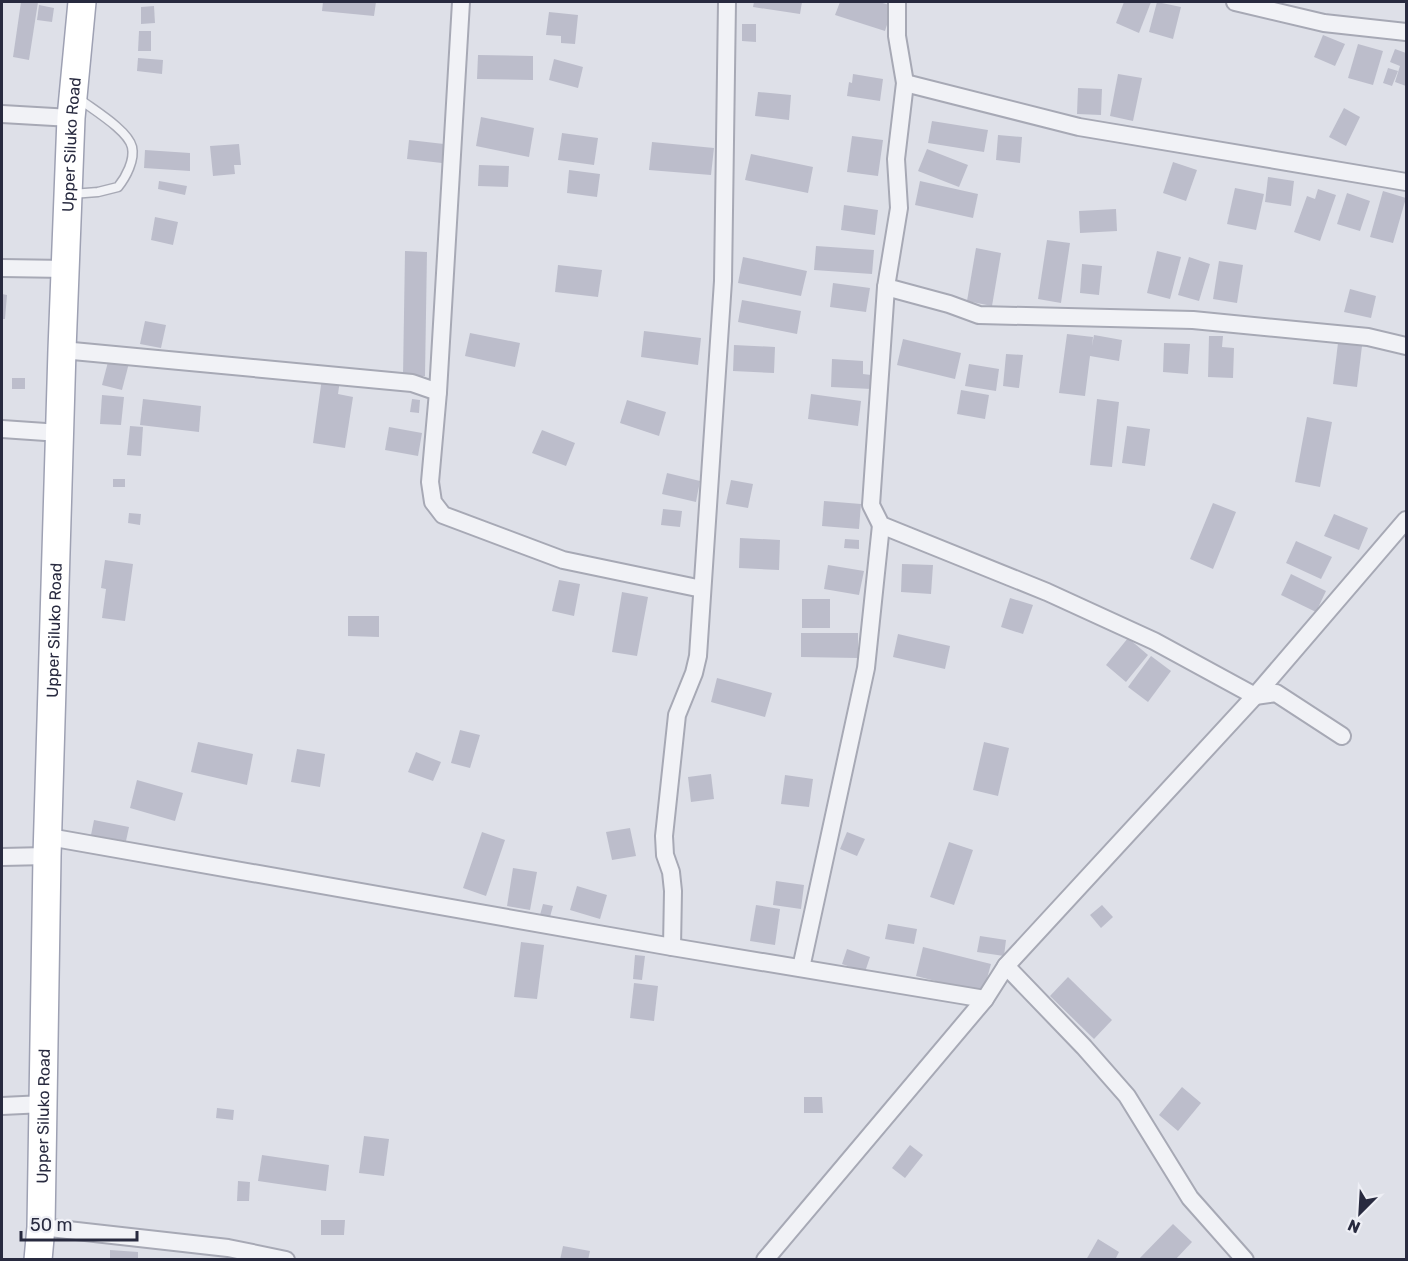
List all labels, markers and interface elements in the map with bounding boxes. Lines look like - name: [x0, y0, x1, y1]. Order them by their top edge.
- street label: Upper Siluko Road: [58, 76, 85, 213]
- street label: Upper Siluko Road: [43, 562, 66, 698]
- street label: Upper Siluko Road: [33, 1048, 54, 1184]
- north arrow: [1330, 1183, 1390, 1243]
- scale bar: [21, 1204, 136, 1242]
- text: 50 m: [30, 1214, 73, 1236]
- text: N: [1345, 1215, 1363, 1237]

